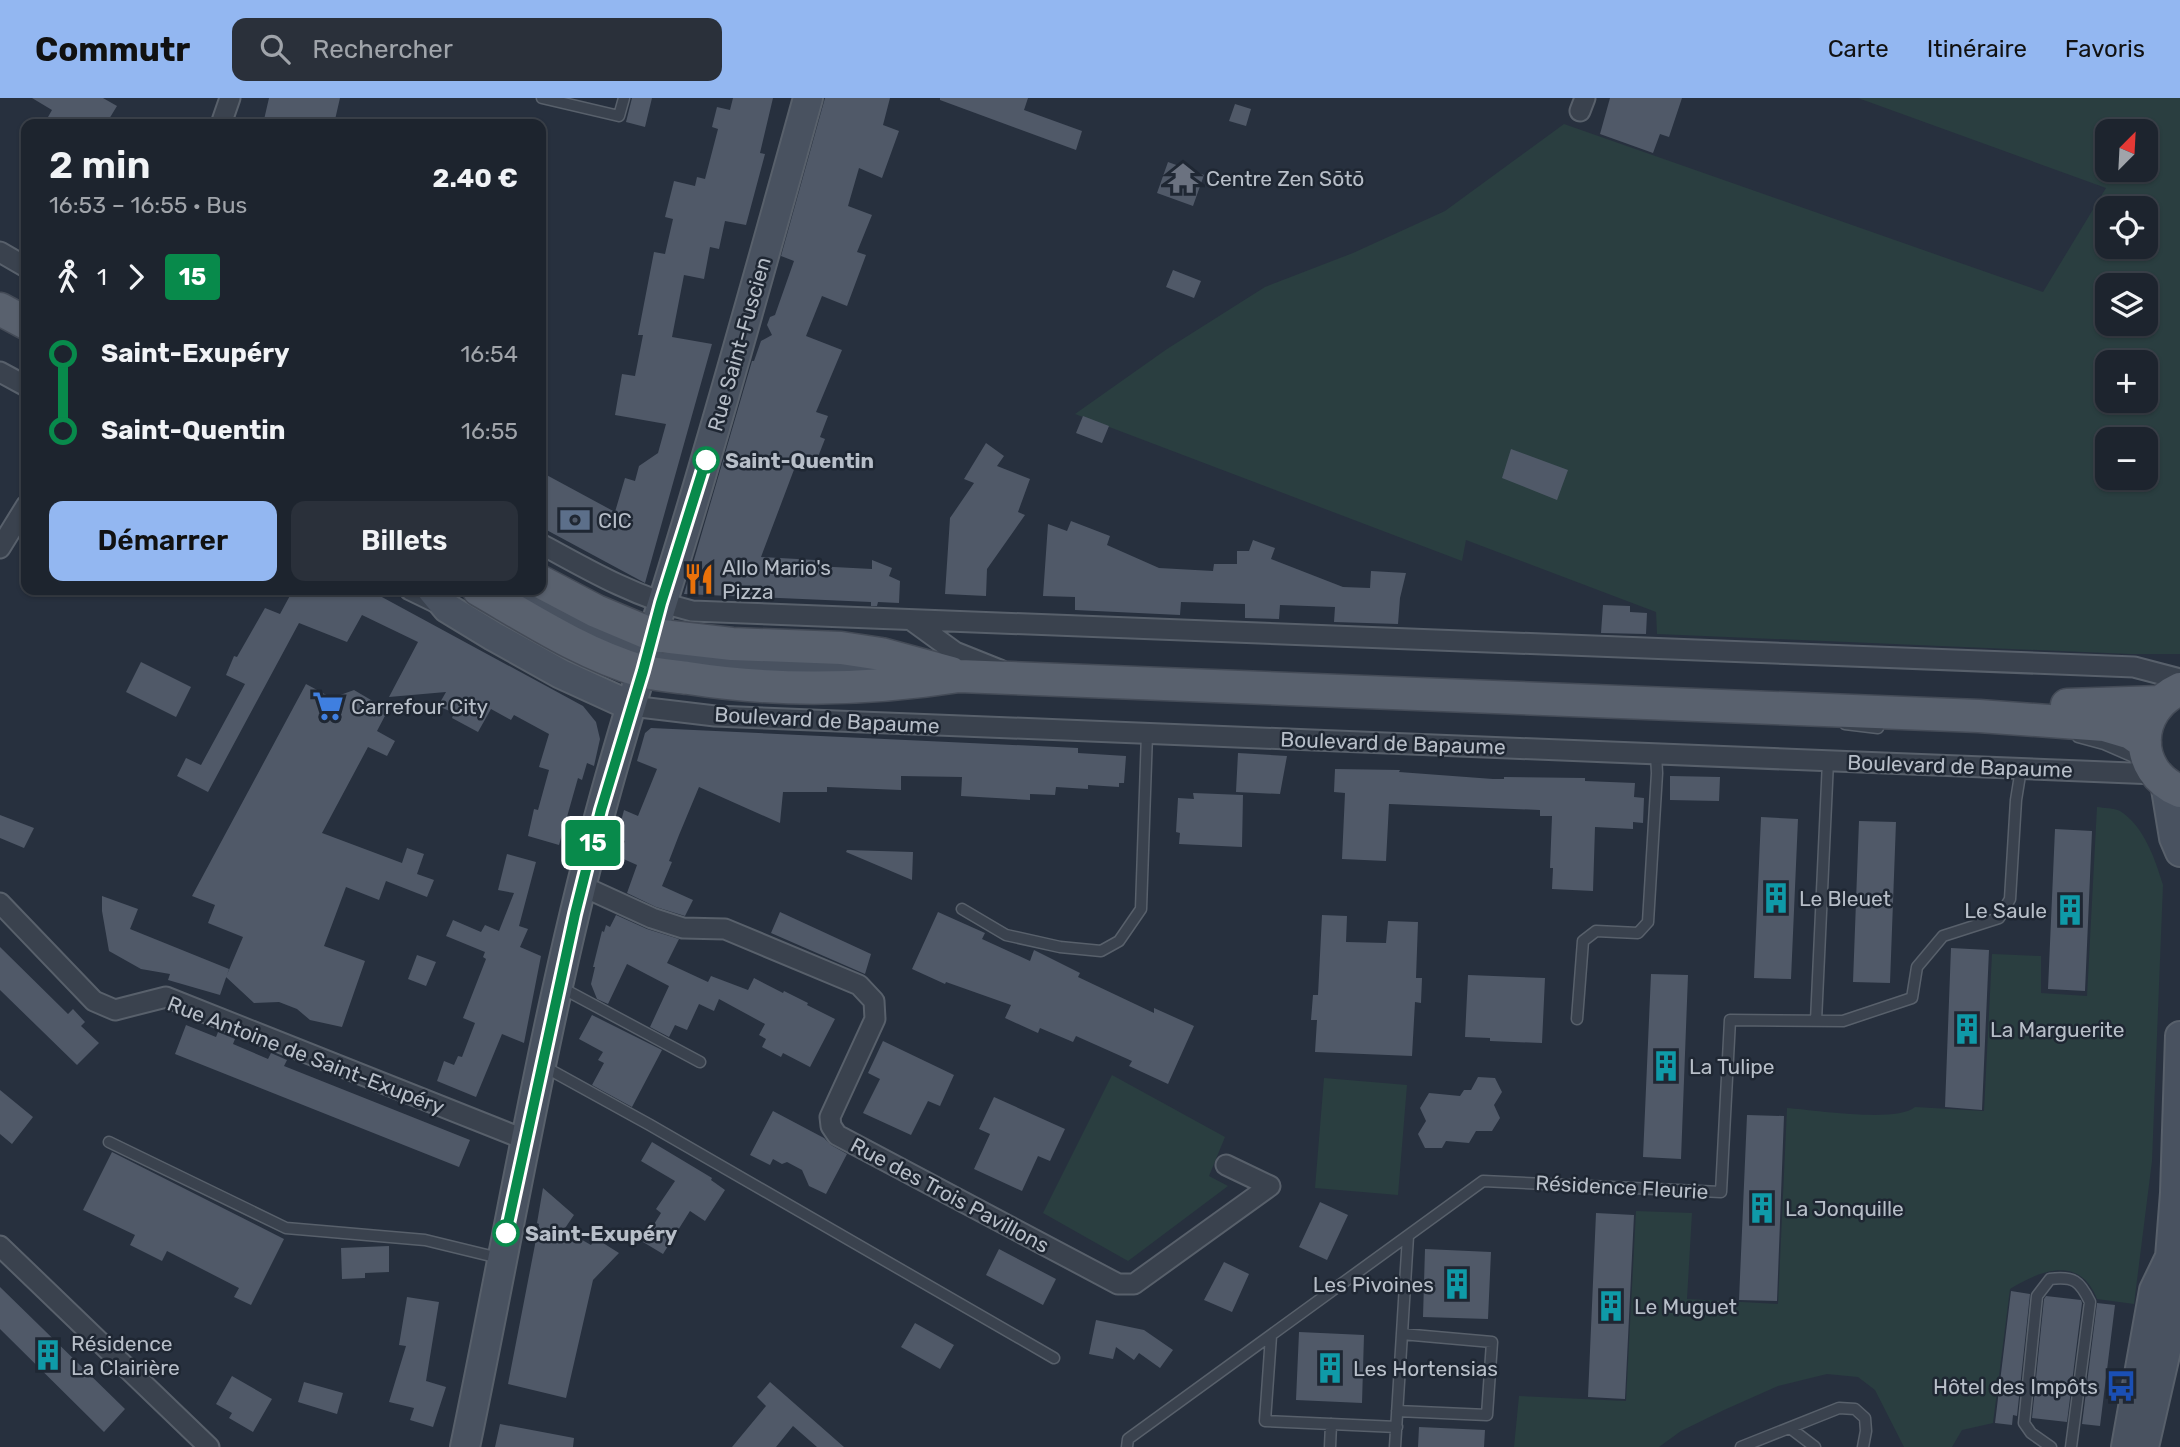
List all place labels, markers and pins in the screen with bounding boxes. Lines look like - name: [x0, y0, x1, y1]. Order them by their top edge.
- temple icon: Centre Zen Sōtō: [1166, 161, 1200, 195]
- place label: Centre Zen Sōtō: [1206, 166, 1364, 191]
- marker: Saint-Quentin: [693, 447, 719, 473]
- place label: Saint-Quentin: [725, 448, 874, 473]
- bank icon: CIC: [558, 503, 592, 537]
- place label: CIC: [598, 508, 632, 533]
- place label: Allo Mario's Pizza: [722, 555, 831, 604]
- restaurant icon: Allo Mario's Pizza: [682, 562, 716, 596]
- supermarket icon: Carrefour City: [311, 689, 345, 723]
- place label: Carrefour City: [351, 694, 488, 719]
- building icon: Le Bleuet: [1759, 881, 1793, 915]
- place label: Le Bleuet: [1799, 886, 1891, 911]
- building icon: Le Saule: [2053, 893, 2087, 927]
- place label: Le Saule: [1964, 898, 2047, 923]
- building icon: La Marguerite: [1950, 1012, 1984, 1046]
- place label: La Marguerite: [1990, 1017, 2125, 1042]
- building icon: La Tulipe: [1649, 1049, 1683, 1083]
- place label: La Tulipe: [1689, 1054, 1775, 1079]
- building icon: La Jonquille: [1745, 1191, 1779, 1225]
- place label: La Jonquille: [1785, 1196, 1904, 1221]
- marker: Saint-Exupéry: [493, 1220, 519, 1246]
- place label: Saint-Exupéry: [525, 1221, 678, 1246]
- building icon: Les Pivoines: [1440, 1267, 1474, 1301]
- place label: Les Pivoines: [1313, 1272, 1434, 1297]
- building icon: Le Muguet: [1594, 1289, 1628, 1323]
- place label: Le Muguet: [1634, 1294, 1737, 1319]
- place label: Résidence La Clairière: [71, 1331, 180, 1380]
- building icon: Résidence La Clairière: [31, 1338, 65, 1372]
- building icon: Les Hortensias: [1313, 1351, 1347, 1385]
- place label: Les Hortensias: [1353, 1356, 1498, 1381]
- bus stop icon: Hôtel des Impôts: [2104, 1369, 2138, 1403]
- place label: Hôtel des Impôts: [1933, 1374, 2098, 1399]

